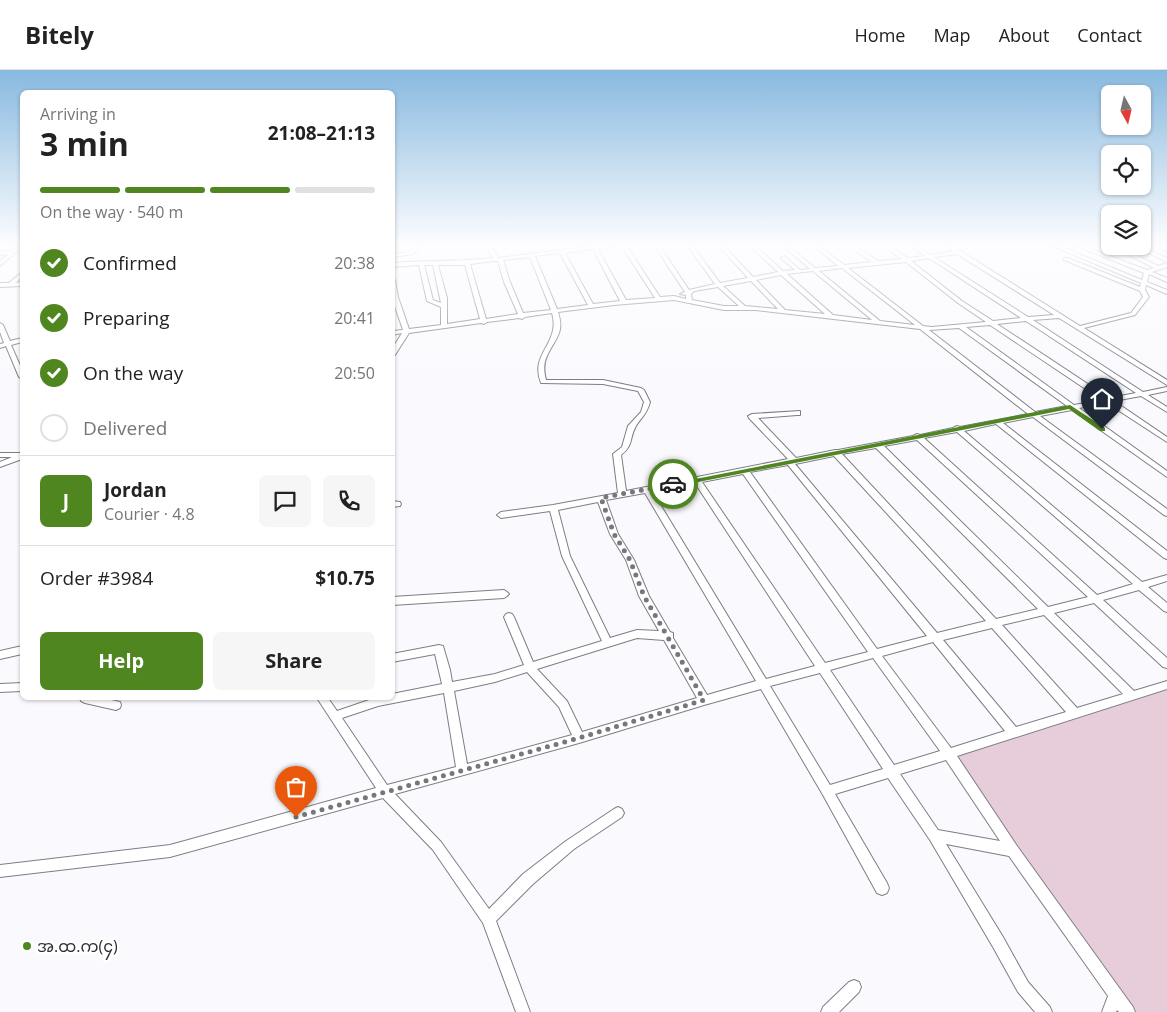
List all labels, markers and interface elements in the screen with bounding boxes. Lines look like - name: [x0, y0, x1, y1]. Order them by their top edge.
- text: Bitely: [25, 18, 94, 51]
- text: Home: [855, 23, 905, 47]
- text: Map: [933, 23, 971, 47]
- text: About: [999, 23, 1049, 47]
- text: Contact: [1077, 23, 1142, 47]
- north arrow: [1101, 85, 1151, 135]
- map controls: [1101, 85, 1151, 255]
- text: Arriving in: [40, 103, 116, 125]
- text: 21:08–21:13: [268, 120, 375, 146]
- text: 3 min: [40, 122, 129, 165]
- button: locate: [1101, 145, 1151, 195]
- text: On the way · 540 m: [40, 201, 183, 223]
- button: layers: [1101, 205, 1151, 255]
- icon: check: [40, 249, 68, 277]
- text: Confirmed: [83, 250, 177, 276]
- text: 20:38: [334, 252, 375, 274]
- icon: check: [40, 304, 68, 332]
- text: Preparing: [83, 305, 170, 331]
- text: 20:41: [334, 307, 375, 329]
- icon: check: [40, 359, 68, 387]
- text: On the way: [83, 360, 183, 386]
- text: 20:50: [334, 362, 375, 384]
- pin: [1081, 378, 1123, 429]
- icon: home: [1088, 385, 1116, 413]
- text: Delivered: [83, 415, 167, 441]
- courier: [648, 459, 698, 509]
- icon: car: [659, 470, 687, 498]
- button: chat: [259, 475, 311, 527]
- button: phone: [323, 475, 375, 527]
- text: Jordan: [104, 477, 167, 503]
- text: J: [63, 488, 69, 514]
- text: Courier · 4.8: [104, 503, 195, 525]
- text: Order #3984: [40, 565, 153, 591]
- text: $10.75: [315, 565, 375, 591]
- button: Help: [40, 632, 203, 690]
- button: Share: [213, 632, 375, 690]
- pin: [275, 766, 317, 817]
- icon: bag: [282, 773, 310, 801]
- place label: အ.ထ.က(၄): [37, 935, 118, 960]
- marker: အ.ထ.က(၄): [21, 940, 33, 952]

